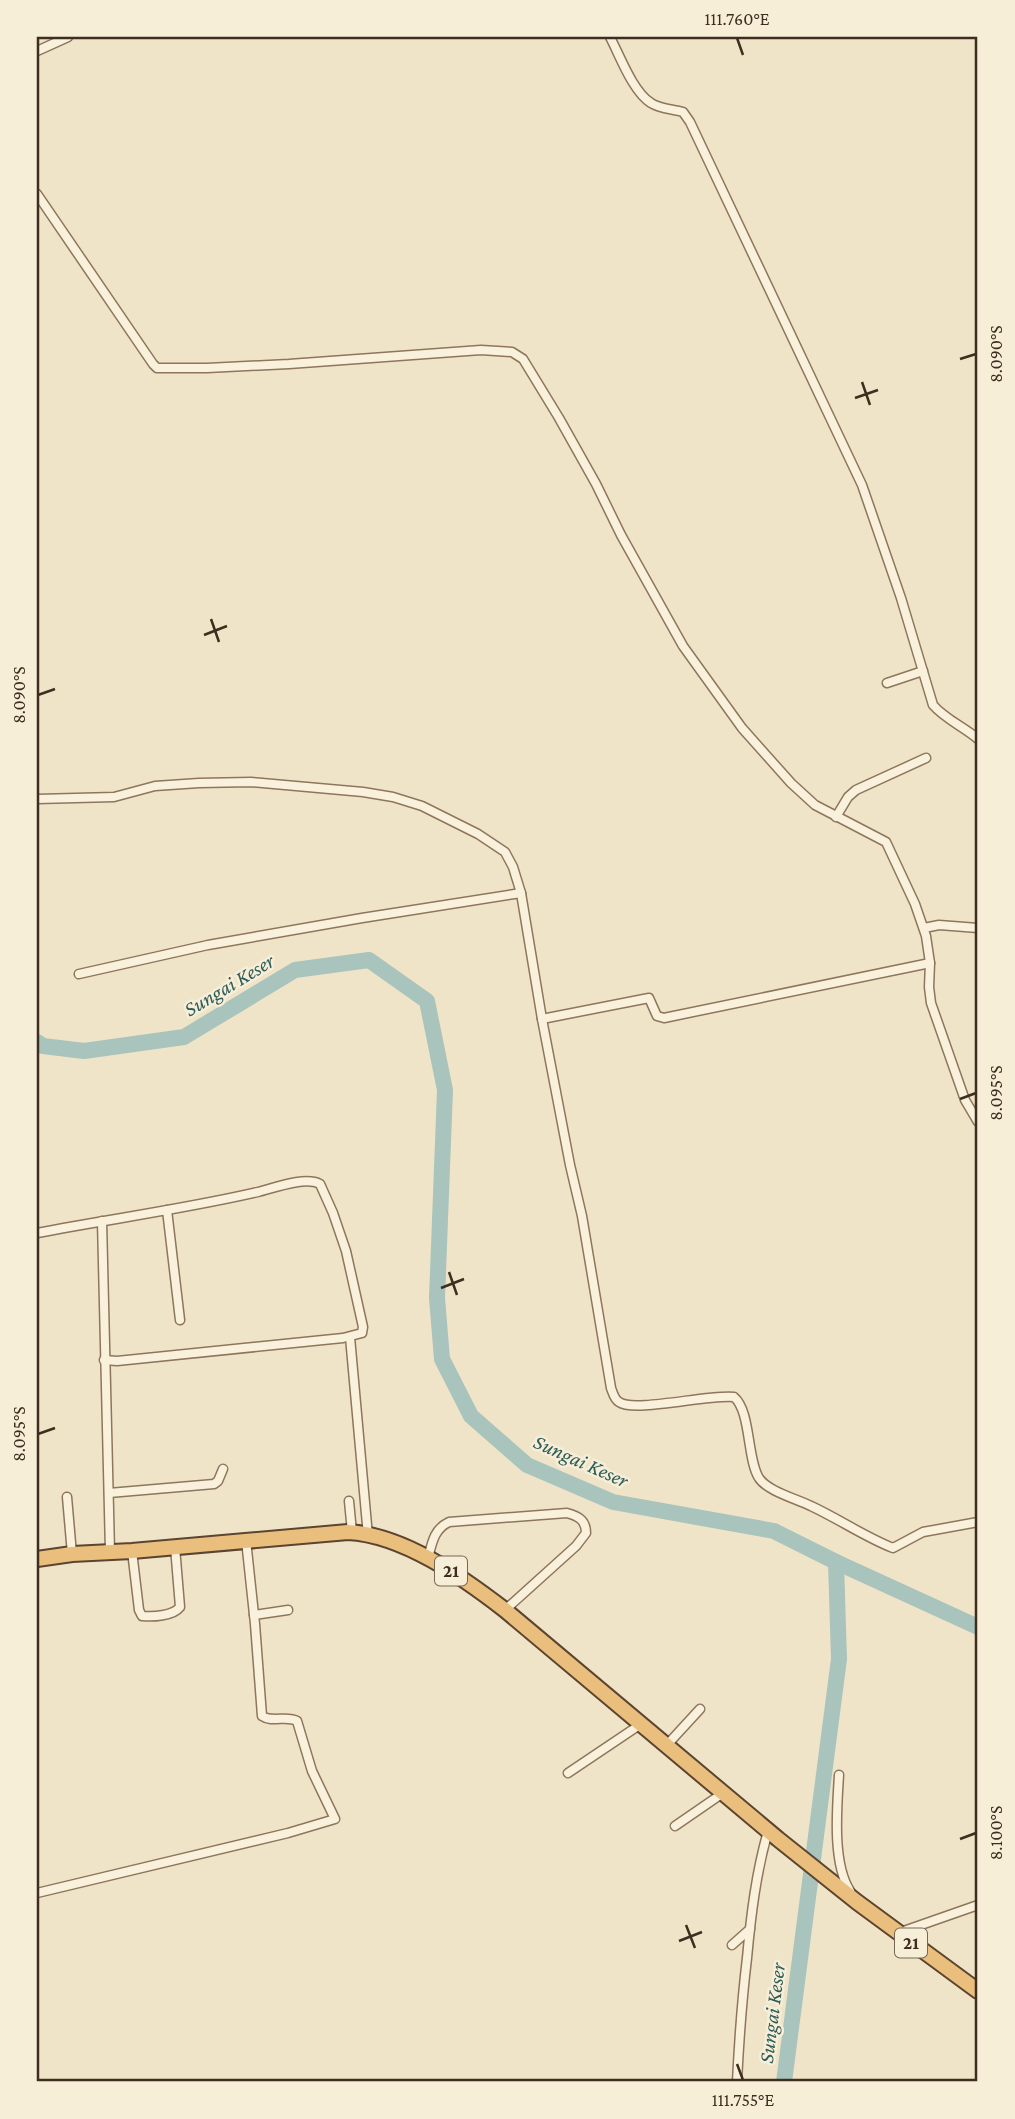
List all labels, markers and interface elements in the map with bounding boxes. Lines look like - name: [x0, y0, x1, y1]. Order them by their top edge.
- text: 111.760°E: [704, 9, 770, 29]
- text: 8.090°S: [986, 325, 1006, 383]
- text: 8.090°S: [9, 666, 29, 724]
- water label: Sungai Keser: [180, 948, 279, 1021]
- text: 8.095°S: [986, 1065, 1006, 1121]
- text: 8.095°S: [9, 1406, 29, 1462]
- water label: Sungai Keser: [530, 1429, 633, 1493]
- road number: 21: [435, 1556, 467, 1586]
- text: 8.100°S: [986, 1806, 1006, 1860]
- road number: 21: [895, 1928, 927, 1957]
- water label: Sungai Keser: [754, 1961, 790, 2065]
- text: 111.755°E: [712, 2090, 774, 2110]

